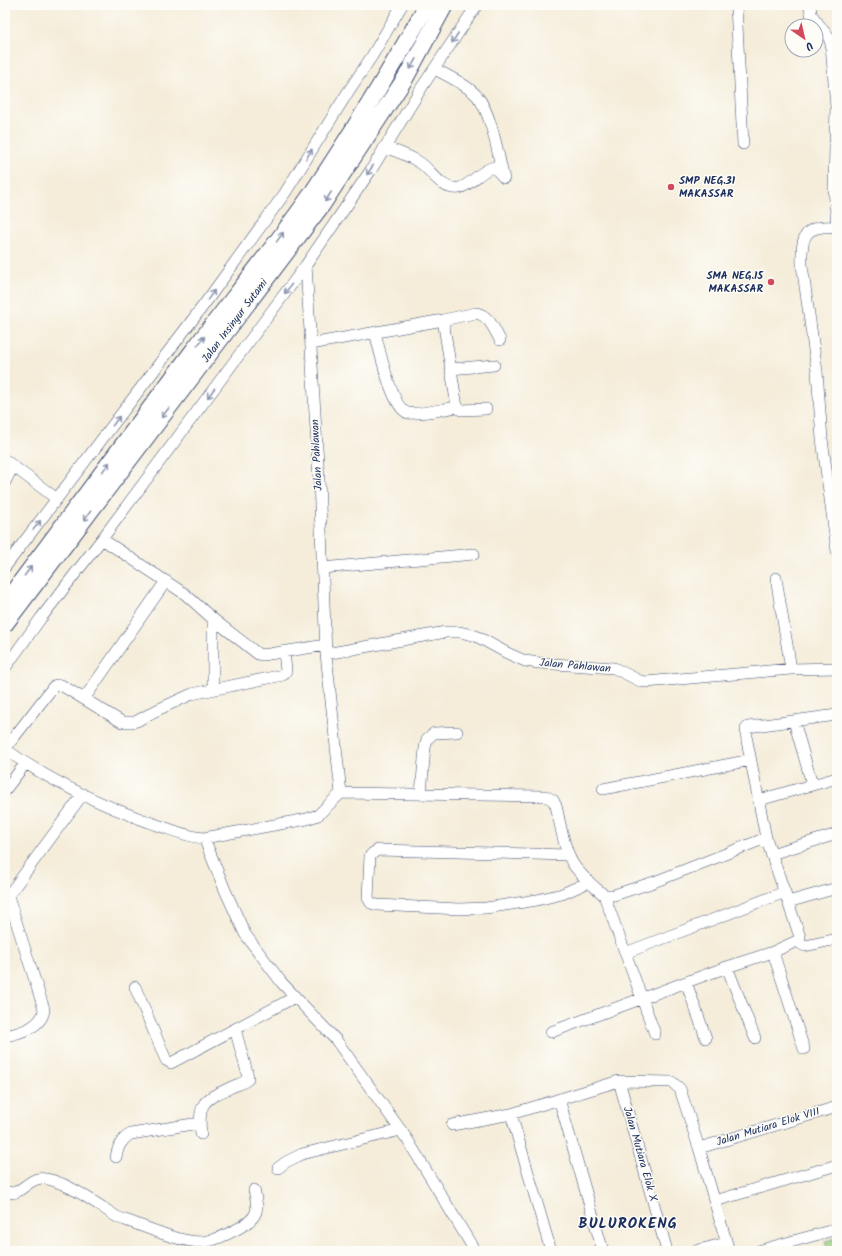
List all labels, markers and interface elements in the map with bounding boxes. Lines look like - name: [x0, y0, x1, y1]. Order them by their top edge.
- north arrow: [784, 18, 824, 58]
- one-way arrow: [451, 32, 459, 43]
- text: U: [801, 36, 817, 55]
- one-way arrow: [408, 58, 416, 70]
- one-way arrow: [306, 148, 314, 160]
- one-way arrow: [366, 165, 374, 176]
- place label: SMP NEG.31 MAKASSAR: [679, 172, 736, 203]
- marker: SMP NEG.31 MAKASSAR: [666, 182, 676, 192]
- one-way arrow: [323, 191, 331, 203]
- one-way arrow: [276, 232, 284, 243]
- place label: SMA NEG.15 MAKASSAR: [706, 267, 764, 298]
- street label: Jalan Insinyur Sutami: [197, 275, 273, 367]
- marker: SMA NEG.15 MAKASSAR: [766, 277, 776, 287]
- one-way arrow: [284, 283, 292, 294]
- one-way arrow: [207, 290, 215, 301]
- one-way arrow: [197, 335, 205, 346]
- one-way arrow: [207, 388, 215, 399]
- one-way arrow: [161, 407, 170, 418]
- one-way arrow: [112, 416, 120, 427]
- street label: Jalan Pahlawan: [306, 419, 328, 491]
- one-way arrow: [102, 462, 110, 473]
- one-way arrow: [83, 511, 91, 522]
- one-way arrow: [33, 519, 42, 530]
- one-way arrow: [24, 566, 33, 577]
- street label: Jalan Pahlawan: [538, 654, 612, 678]
- street label: Jalan Mutiara Elok VIII: [714, 1103, 822, 1151]
- street label: Jalan Mutiara Elok X: [618, 1104, 662, 1204]
- district label: BULUROKENG: [578, 1212, 678, 1236]

